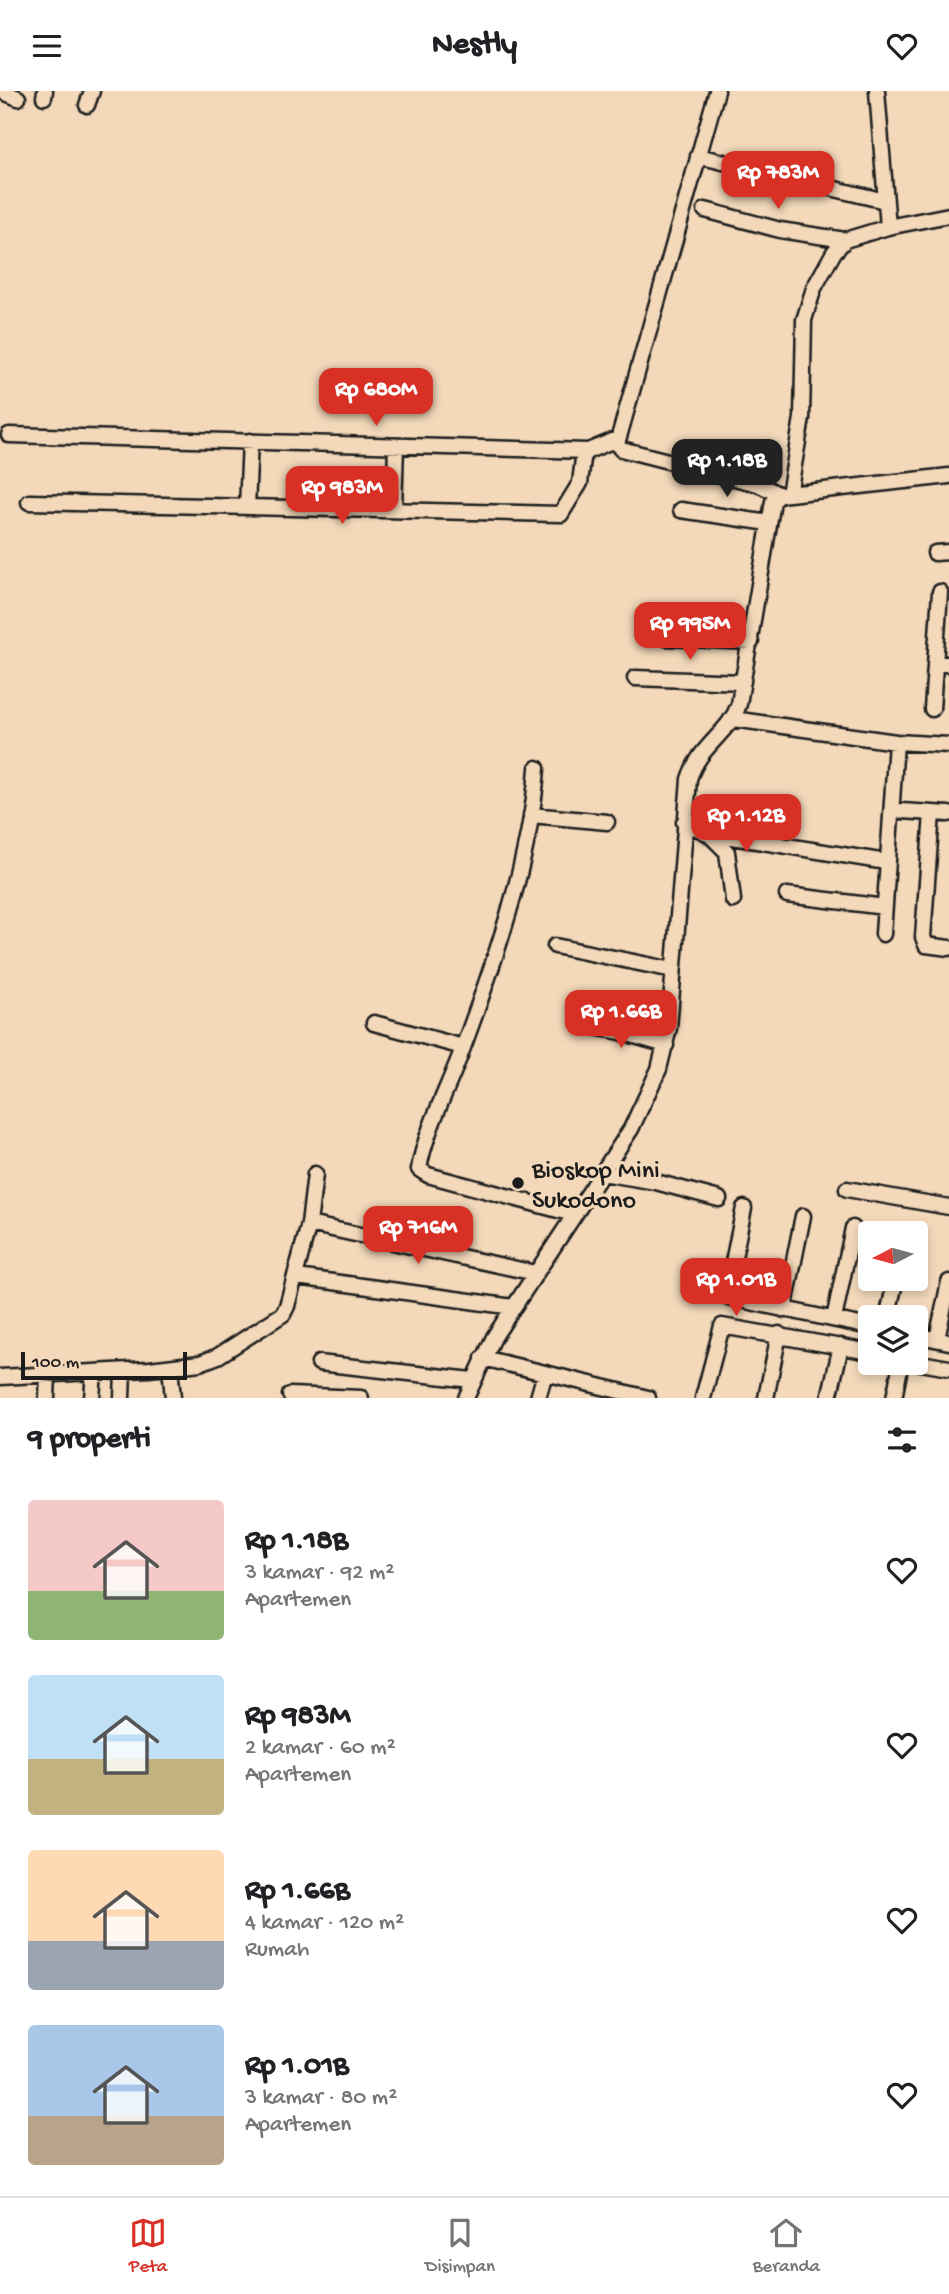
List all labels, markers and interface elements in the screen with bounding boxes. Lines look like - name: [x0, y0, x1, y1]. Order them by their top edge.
- icon: menu: [28, 27, 66, 65]
- text: Nestly: [432, 27, 517, 65]
- icon: heart: [883, 27, 921, 65]
- pin: Rp 783M: [713, 151, 843, 211]
- text: Rp 783M: [737, 160, 819, 187]
- pin: Rp 680M: [311, 369, 441, 428]
- text: Rp 680M: [335, 377, 417, 404]
- pin: Rp 1.18B: [655, 439, 799, 499]
- text: Rp 1.18B: [688, 448, 766, 475]
- pin: Rp 983M: [277, 467, 407, 526]
- text: Rp 983M: [302, 475, 382, 502]
- pin: Rp 995M: [625, 603, 755, 662]
- text: Rp 995M: [650, 611, 730, 638]
- pin: Rp 1.12B: [674, 795, 818, 854]
- text: Rp 1.12B: [707, 803, 785, 830]
- pin: Rp 1.66B: [549, 991, 693, 1050]
- text: Rp 1.66B: [581, 999, 661, 1026]
- place label: Bioskop Mini Sukodono: [531, 1157, 660, 1218]
- marker: Bioskop Mini Sukodono: [510, 1175, 526, 1191]
- pin: Rp 716M: [353, 1207, 483, 1266]
- text: Rp 716M: [379, 1215, 457, 1242]
- north arrow: [858, 1221, 928, 1291]
- map controls: [858, 1221, 928, 1375]
- pin: Rp 1.01B: [664, 1259, 808, 1318]
- text: Rp 1.01B: [696, 1267, 776, 1294]
- button: layers: [858, 1305, 928, 1375]
- scale bar: [21, 1349, 187, 1381]
- text: 100 m: [32, 1352, 79, 1375]
- icon: filters: [883, 1421, 921, 1459]
- text: 9 properti: [28, 1423, 151, 1458]
- text: Rp 1.18B: [245, 1525, 348, 1560]
- icon: home: [84, 1528, 168, 1612]
- icon: heart: [883, 1551, 921, 1589]
- text: 3 kamar · 92 m²: [245, 1560, 394, 1587]
- text: Apartemen: [245, 1587, 351, 1614]
- text: Rp 983M: [245, 1700, 350, 1735]
- icon: home: [84, 1703, 168, 1787]
- icon: heart: [883, 1726, 921, 1764]
- text: 2 kamar · 60 m²: [245, 1735, 396, 1762]
- text: Apartemen: [245, 1762, 351, 1789]
- text: Rp 1.66B: [245, 1875, 350, 1910]
- icon: home: [84, 1878, 168, 1962]
- icon: heart: [883, 1901, 921, 1939]
- text: 4 kamar · 120 m²: [245, 1910, 404, 1937]
- text: Rumah: [245, 1937, 309, 1964]
- text: Rp 1.01B: [245, 2050, 349, 2085]
- icon: home: [84, 2053, 168, 2137]
- icon: heart: [883, 2076, 921, 2114]
- text: 3 kamar · 80 m²: [245, 2085, 397, 2112]
- text: Apartemen: [245, 2112, 351, 2139]
- tab: Peta: [129, 2214, 167, 2279]
- tab: Disimpan: [425, 2214, 495, 2279]
- tab: Beranda: [753, 2214, 820, 2279]

